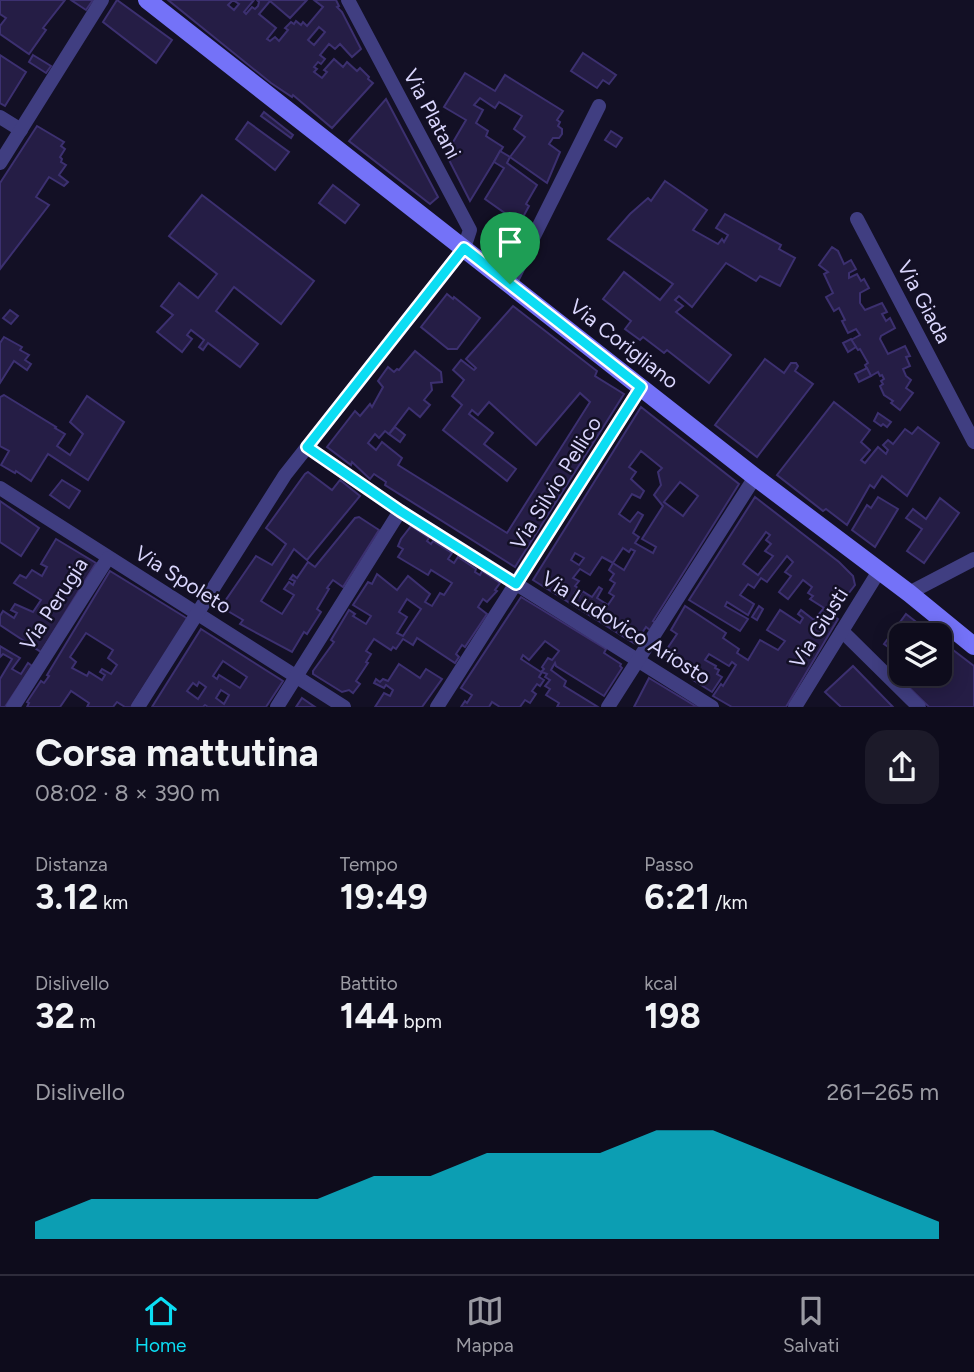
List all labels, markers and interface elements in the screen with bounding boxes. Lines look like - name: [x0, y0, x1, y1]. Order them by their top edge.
- street label: Via Platani: [398, 65, 466, 163]
- pin: [480, 212, 540, 284]
- icon: arrive: [491, 223, 529, 261]
- street label: Via Giada: [892, 256, 957, 347]
- street label: Via Corigliano: [565, 293, 684, 394]
- street label: Via Silvio Pellico: [505, 412, 606, 554]
- street label: Via Spoleto: [130, 540, 236, 619]
- street label: Via Perugia: [14, 553, 93, 655]
- street label: Via Ludovico Ariosto: [537, 565, 716, 690]
- street label: Via Giusti: [784, 583, 853, 673]
- map controls: [889, 623, 952, 686]
- button: layers: [889, 623, 952, 686]
- text: Corsa mattutina: [35, 730, 319, 776]
- button: share: [865, 730, 939, 804]
- text: 08:02 · 8 × 390 m: [35, 779, 220, 807]
- text: Distanza: [35, 853, 108, 876]
- text: Tempo: [340, 853, 398, 876]
- text: Passo: [644, 853, 694, 876]
- text: 3.12: [35, 876, 98, 918]
- text: 19:49: [340, 876, 428, 918]
- text: 6:21: [644, 876, 710, 918]
- text: km: [98, 891, 128, 914]
- text: /km: [710, 891, 748, 914]
- text: Dislivello: [35, 972, 109, 995]
- text: Battito: [340, 972, 398, 995]
- text: kcal: [644, 972, 678, 995]
- text: 32: [35, 995, 75, 1037]
- text: 144: [340, 995, 399, 1037]
- text: 198: [644, 995, 701, 1037]
- text: m: [75, 1010, 96, 1033]
- text: bpm: [399, 1010, 442, 1033]
- text: Dislivello: [35, 1078, 125, 1106]
- text: 261–265 m: [827, 1078, 939, 1106]
- tab: Home: [135, 1292, 186, 1357]
- tab: Mappa: [456, 1292, 514, 1357]
- tab: Salvati: [783, 1292, 839, 1357]

